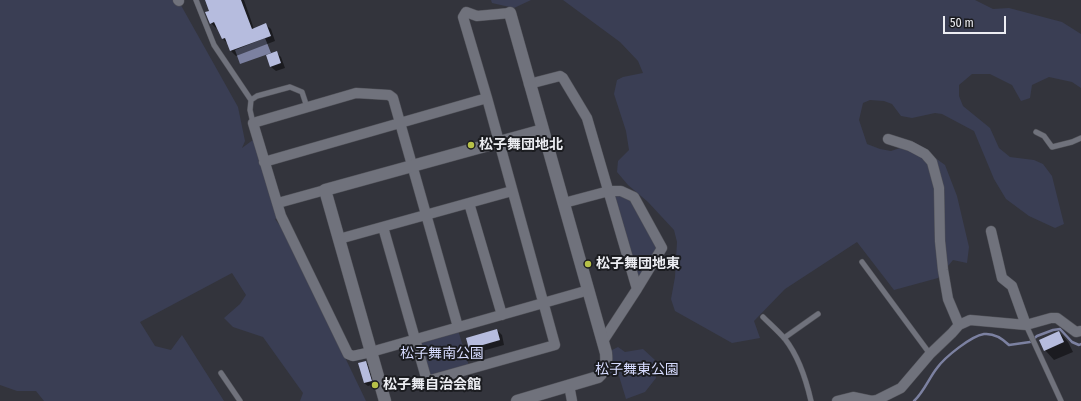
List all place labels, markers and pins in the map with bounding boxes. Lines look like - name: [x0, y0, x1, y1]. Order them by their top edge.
- place label: 松子舞団地北: [479, 137, 563, 153]
- marker: 松子舞団地北: [466, 140, 476, 150]
- place label: 松子舞団地東: [596, 256, 680, 272]
- marker: 松子舞団地東: [583, 259, 593, 269]
- place label: 松子舞自治会館: [383, 377, 481, 393]
- marker: 松子舞自治会館: [370, 380, 380, 390]

